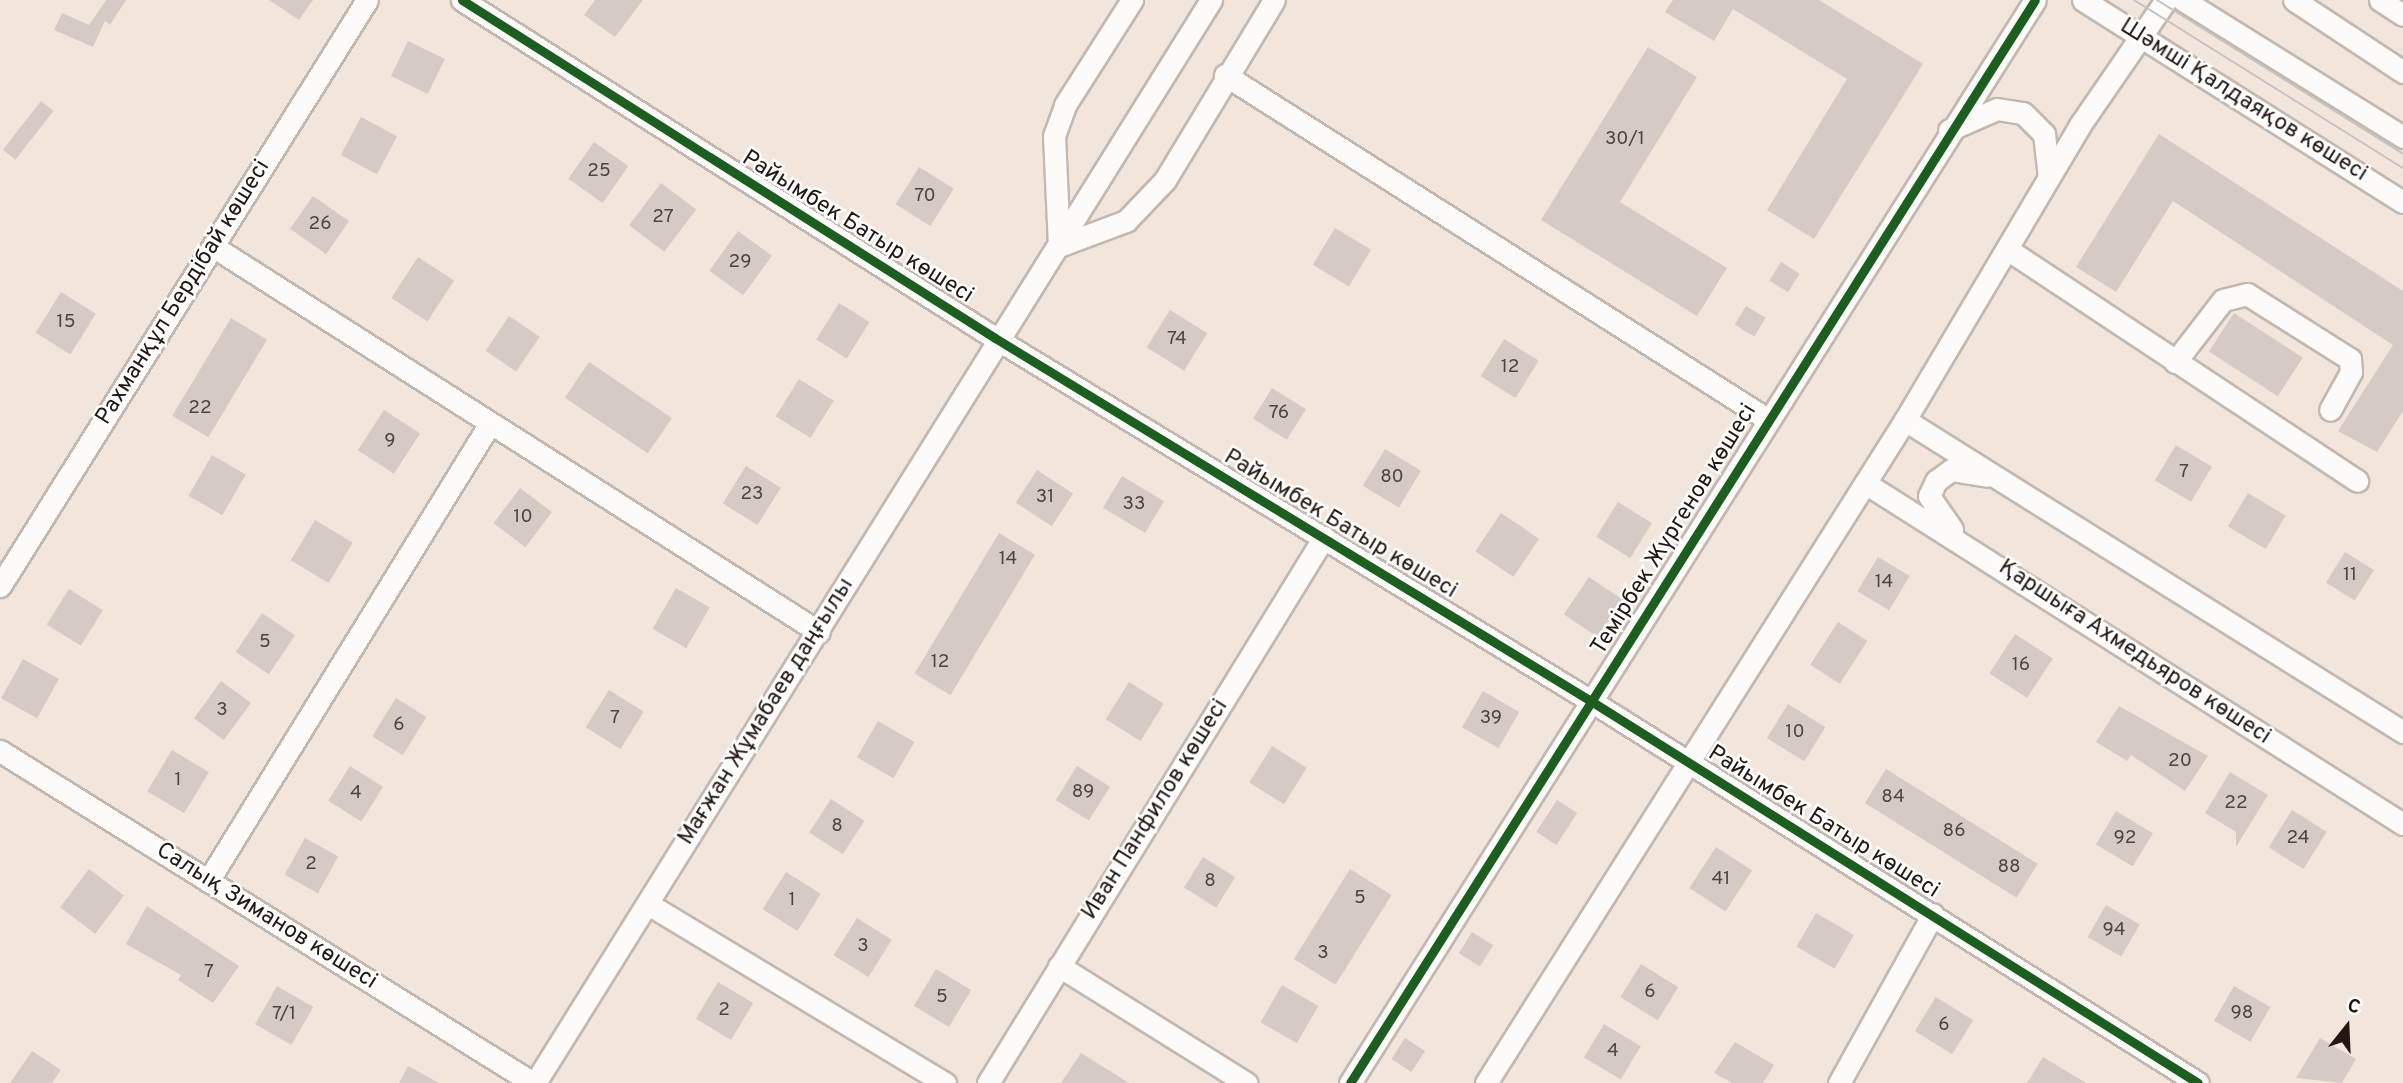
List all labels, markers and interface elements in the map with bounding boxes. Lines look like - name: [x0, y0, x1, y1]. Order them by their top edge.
- street label: Шәмші Қалдаяқов көшесі: [2114, 13, 2372, 189]
- house number: 30/1: [1605, 129, 1645, 151]
- street label: Райымбек Батыр көшесі: [736, 145, 978, 311]
- street label: Рахманқұл Бердібай көшесі: [91, 156, 277, 430]
- house number: 25: [587, 161, 611, 183]
- house number: 70: [914, 186, 936, 208]
- house number: 27: [652, 207, 674, 229]
- house number: 26: [309, 214, 331, 236]
- house number: 29: [729, 252, 751, 274]
- house number: 15: [57, 312, 75, 334]
- house number: 74: [1167, 329, 1187, 351]
- house number: 12: [1501, 357, 1519, 379]
- house number: 22: [188, 398, 212, 420]
- street label: Темірбек Жүргенов көшесі: [1586, 400, 1764, 660]
- house number: 76: [1269, 403, 1289, 425]
- house number: 9: [384, 431, 396, 453]
- street label: Райымбек Батыр көшесі: [1218, 444, 1462, 606]
- house number: 7: [2179, 462, 2189, 484]
- house number: 80: [1380, 467, 1404, 489]
- house number: 23: [740, 484, 764, 506]
- house number: 31: [1036, 487, 1054, 509]
- house number: 33: [1123, 494, 1145, 516]
- house number: 10: [513, 507, 533, 529]
- house number: 14: [999, 549, 1017, 571]
- street label: Қаршыға Ахмедьяров көшесі: [1992, 554, 2276, 752]
- house number: 11: [2343, 565, 2357, 587]
- house number: 14: [1875, 572, 1893, 594]
- street label: Мағжан Жұмабаев даңғылы: [673, 573, 861, 851]
- house number: 5: [259, 632, 271, 654]
- house number: 12: [931, 652, 949, 674]
- house number: 16: [2012, 655, 2030, 677]
- street label: Иван Панфилов көшесі: [1077, 695, 1235, 925]
- house number: 3: [216, 700, 228, 722]
- house number: 7: [610, 708, 620, 730]
- house number: 39: [1480, 708, 1502, 730]
- house number: 6: [393, 715, 405, 737]
- house number: 10: [1785, 722, 1805, 744]
- street label: Райымбек Батыр көшесі: [1702, 740, 1944, 906]
- house number: 20: [2168, 751, 2192, 773]
- house number: 1: [174, 770, 182, 792]
- house number: 89: [1072, 782, 1094, 804]
- house number: 4: [350, 783, 362, 805]
- house number: 84: [1881, 787, 1905, 809]
- house number: 22: [2224, 793, 2248, 815]
- house number: 8: [831, 816, 843, 838]
- house number: 86: [1943, 821, 1965, 843]
- house number: 92: [2114, 828, 2136, 850]
- house number: 24: [2286, 828, 2310, 850]
- street label: Салық Зиманов көшесі: [150, 838, 382, 996]
- house number: 2: [305, 854, 317, 876]
- house number: 88: [1997, 857, 2021, 879]
- house number: 41: [1712, 869, 1730, 891]
- house number: 8: [1204, 871, 1216, 893]
- house number: 5: [1354, 888, 1366, 910]
- house number: 1: [788, 890, 796, 912]
- house number: 94: [2102, 920, 2126, 942]
- house number: 3: [857, 936, 869, 958]
- house number: 3: [1317, 943, 1329, 965]
- house number: 7: [204, 962, 214, 984]
- house number: 6: [1644, 982, 1656, 1004]
- house number: 5: [936, 987, 948, 1009]
- north arrow: [2312, 992, 2382, 1062]
- text: С: [2344, 994, 2363, 1020]
- house number: 2: [718, 1000, 730, 1022]
- house number: 98: [2231, 1003, 2253, 1025]
- house number: 7/1: [272, 1004, 296, 1026]
- house number: 6: [1938, 1015, 1950, 1037]
- house number: 4: [1607, 1041, 1619, 1063]

